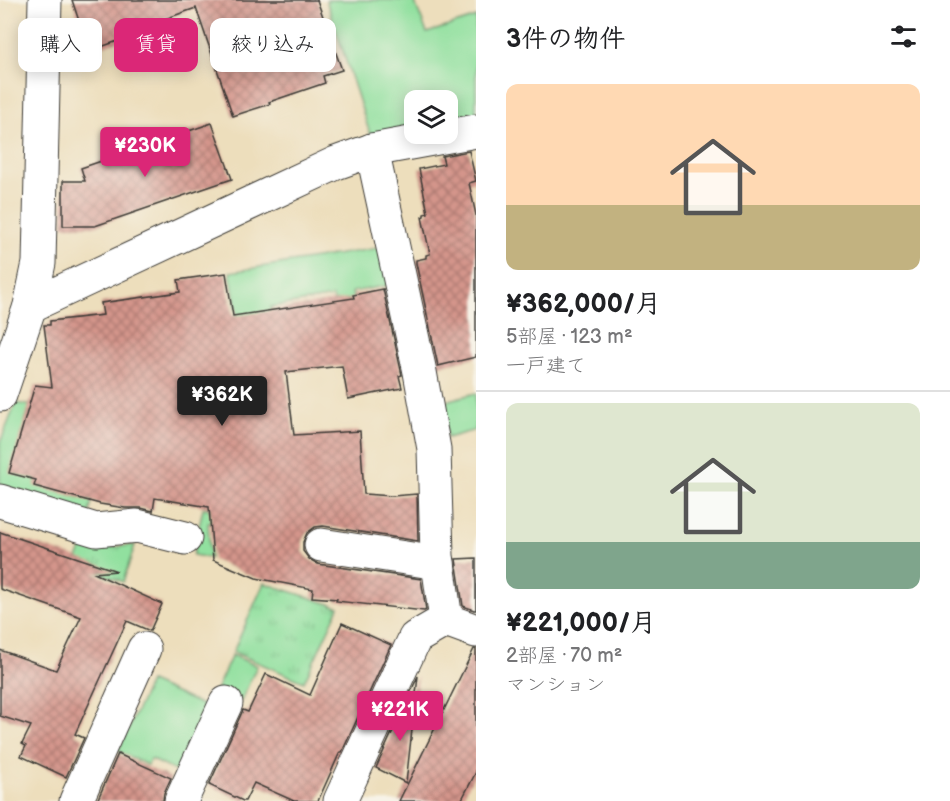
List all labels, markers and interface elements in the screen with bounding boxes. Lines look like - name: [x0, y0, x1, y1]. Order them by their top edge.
- chip: 購入: [18, 18, 102, 72]
- chip: 賃貸: [114, 18, 198, 72]
- chip: 絞り込み: [210, 18, 336, 72]
- icon: filters: [887, 20, 920, 53]
- text: 3件の物件: [506, 24, 625, 55]
- map controls: [404, 90, 458, 144]
- button: layers: [404, 90, 458, 144]
- icon: home: [659, 123, 767, 231]
- pin: ¥230K: [103, 127, 187, 178]
- text: ¥230K: [114, 134, 176, 158]
- text: ¥362,000/月: [506, 289, 661, 320]
- text: 5部屋 · 123 m²: [506, 325, 633, 349]
- text: 一戸建て: [506, 354, 586, 378]
- pin: ¥362K: [180, 376, 264, 427]
- text: ¥362K: [191, 383, 253, 407]
- icon: home: [659, 442, 767, 550]
- text: ¥221,000/月: [506, 608, 656, 639]
- text: 2部屋 · 70 m²: [506, 644, 622, 668]
- text: マンション: [506, 673, 605, 697]
- pin: ¥221K: [358, 691, 442, 742]
- text: ¥221K: [371, 698, 429, 722]

